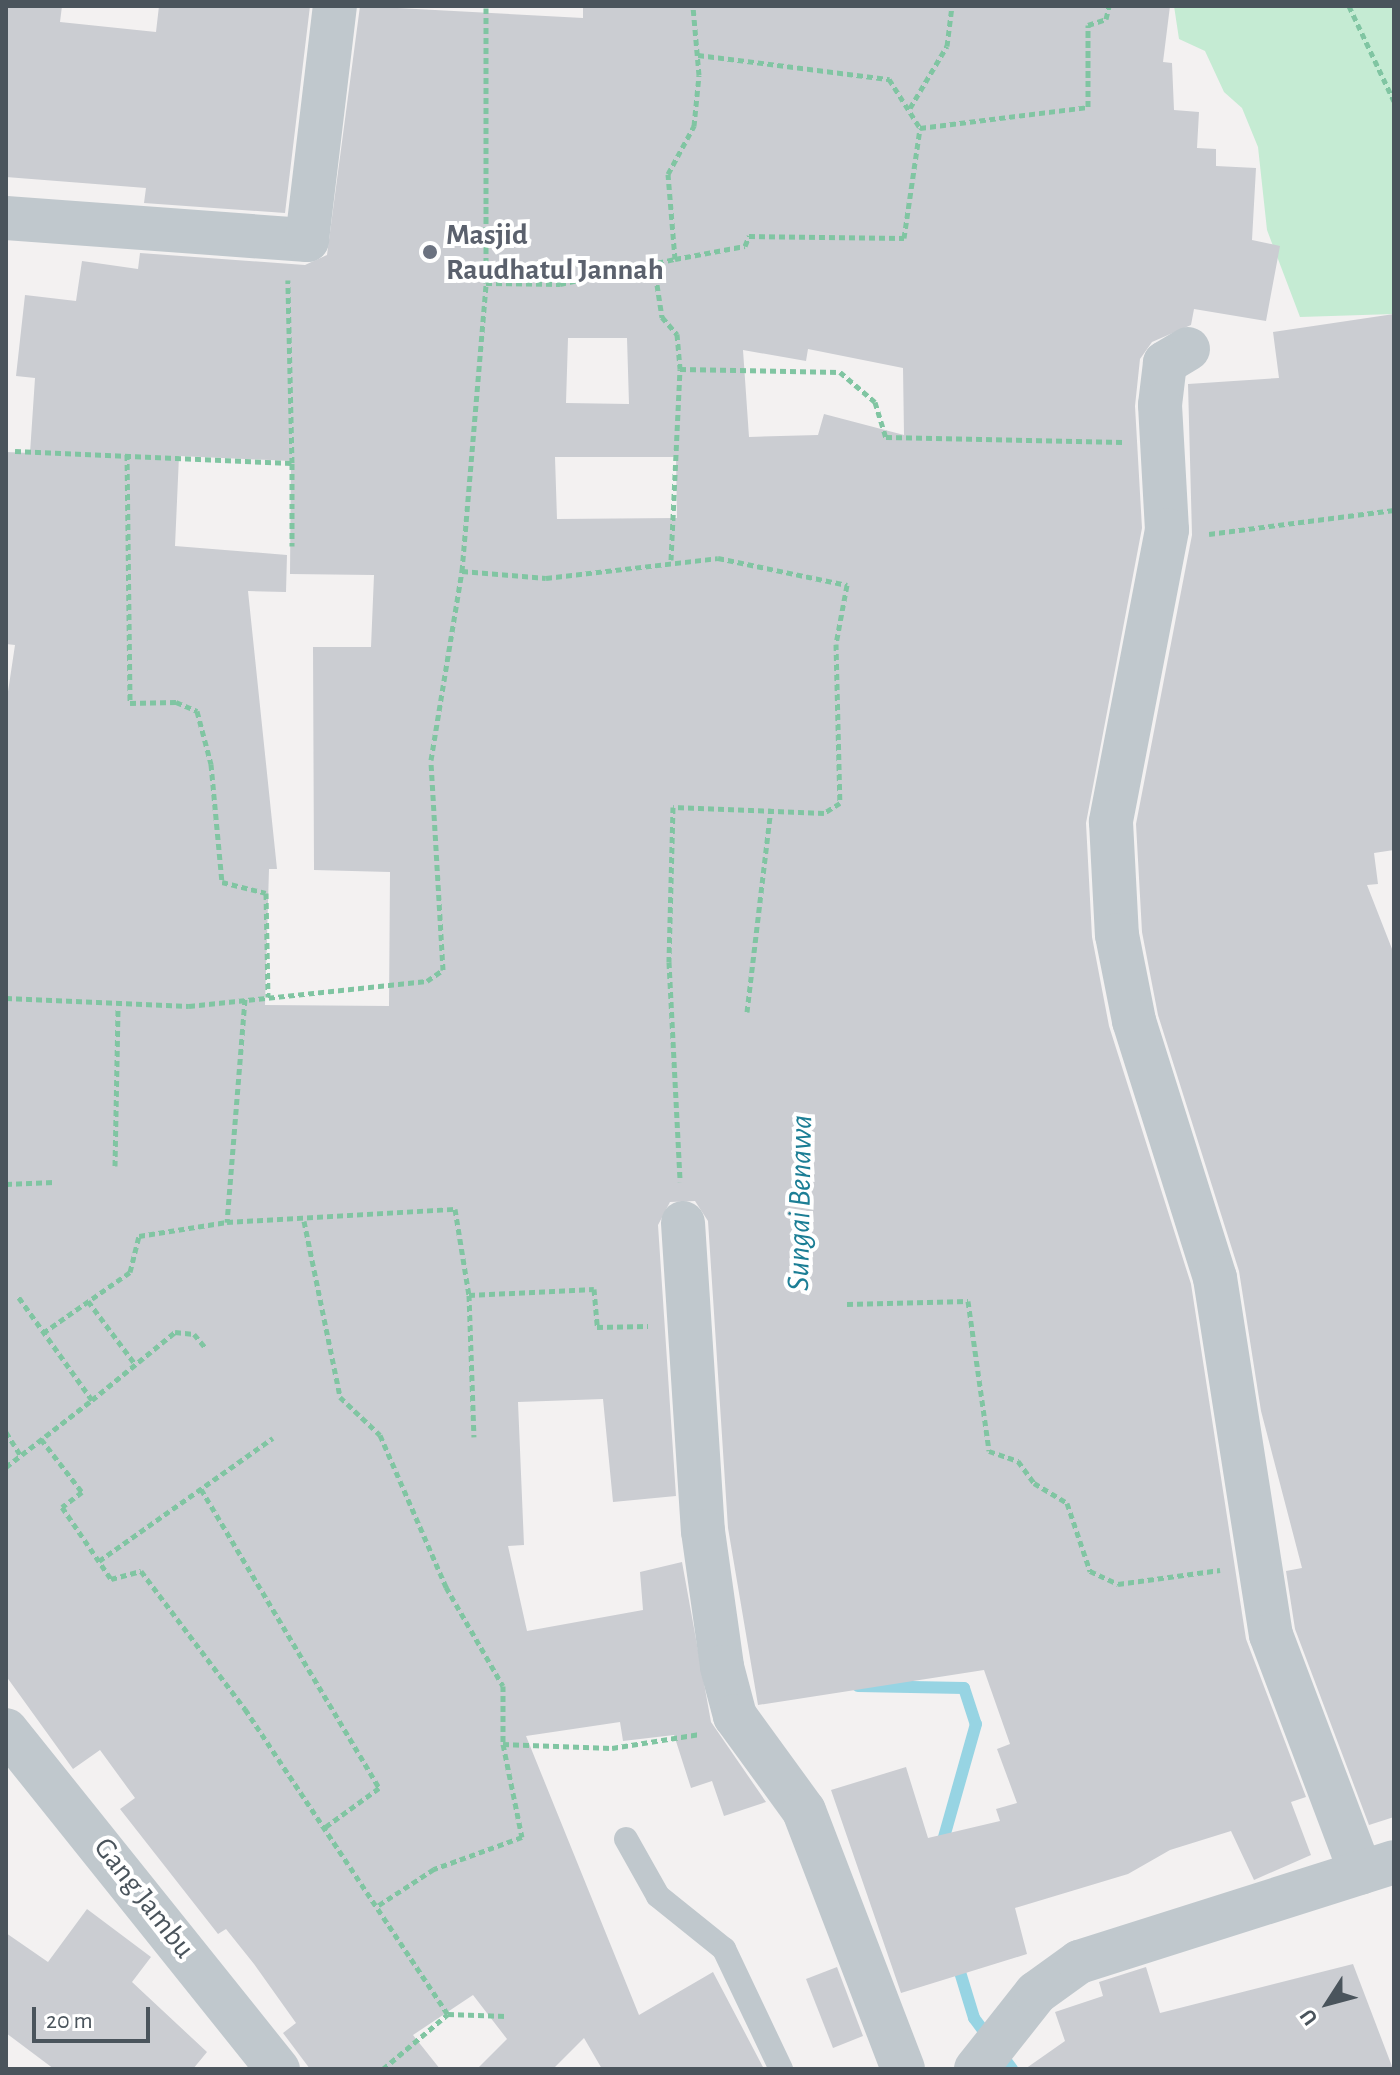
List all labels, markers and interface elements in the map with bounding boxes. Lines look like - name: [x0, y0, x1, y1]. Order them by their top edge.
- place label: Masjid Raudhatul Jannah: [446, 217, 664, 288]
- marker: Masjid Raudhatul Jannah: [421, 243, 439, 261]
- water label: Sungai Benawa: [779, 1115, 821, 1291]
- street label: Gang Jambu: [86, 1830, 202, 1966]
- north arrow: [1288, 1963, 1368, 2043]
- scale bar: [36, 1991, 154, 2041]
- text: U: [1296, 2005, 1322, 2029]
- text: 20 m: [46, 2009, 93, 2033]

